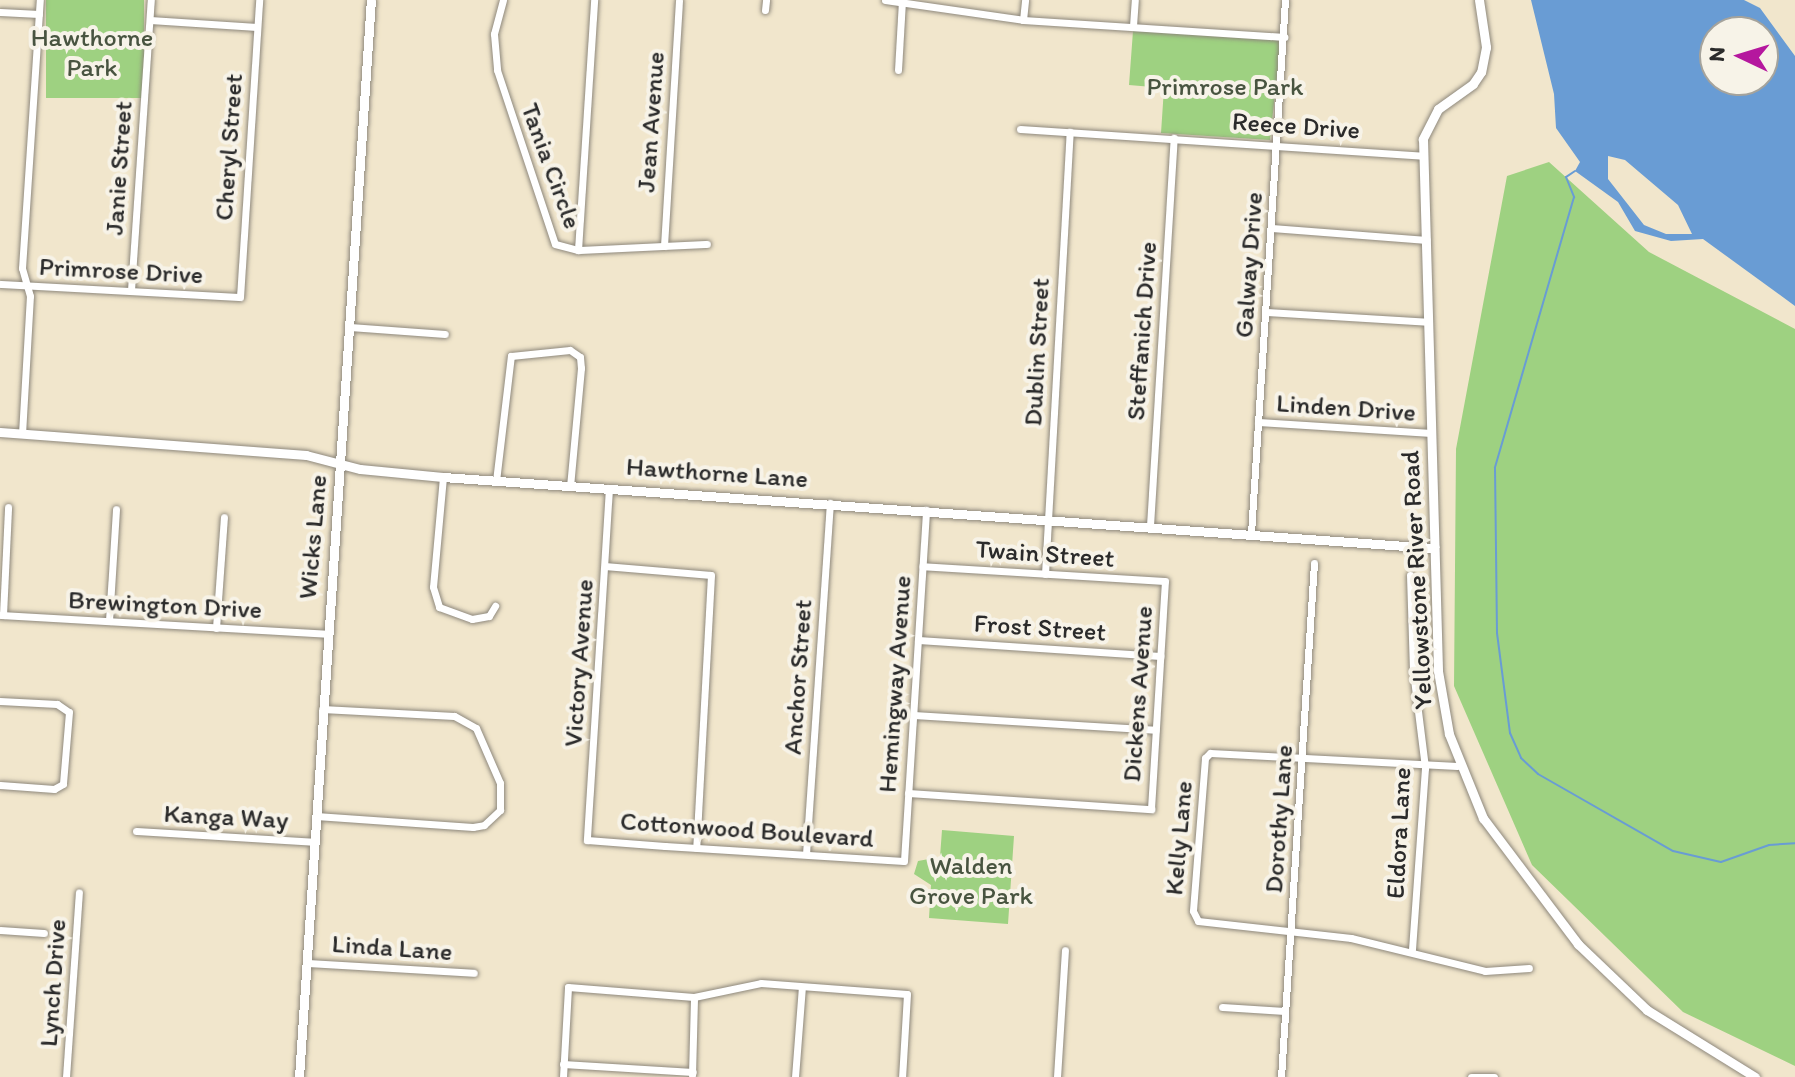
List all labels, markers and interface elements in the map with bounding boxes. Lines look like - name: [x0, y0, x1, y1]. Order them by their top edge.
- north arrow: [1699, 16, 1779, 96]
- park label: Hawthorne Park: [31, 22, 153, 84]
- text: N: [1703, 46, 1731, 63]
- street label: Jean Avenue: [631, 51, 671, 193]
- park label: Primrose Park: [1146, 71, 1304, 103]
- street label: Cheryl Street: [208, 73, 250, 221]
- street label: Tania Circle: [514, 99, 588, 233]
- street label: Janie Street: [99, 100, 139, 236]
- street label: Reece Drive: [1230, 106, 1362, 146]
- street label: Galway Drive: [1228, 191, 1270, 339]
- street label: Steffanich Drive: [1120, 240, 1164, 422]
- street label: Primrose Drive: [38, 251, 204, 291]
- street label: Dublin Street: [1018, 277, 1056, 427]
- street label: Linden Drive: [1275, 388, 1417, 428]
- street label: Yellowstone River Road: [1395, 450, 1439, 710]
- street label: Hawthorne Lane: [625, 451, 809, 495]
- street label: Wicks Lane: [292, 473, 334, 601]
- street label: Twain Street: [975, 534, 1115, 574]
- street label: Hemingway Avenue: [872, 575, 918, 793]
- street label: Victory Avenue: [558, 579, 600, 747]
- street label: Brewington Drive: [67, 584, 263, 626]
- street label: Anchor Street: [777, 599, 819, 755]
- street label: Dickens Avenue: [1116, 606, 1160, 782]
- street label: Frost Street: [973, 608, 1107, 648]
- street label: Dorothy Lane: [1258, 743, 1300, 895]
- street label: Eldora Lane: [1380, 766, 1418, 900]
- street label: Kelly Lane: [1158, 779, 1200, 897]
- street label: Kanga Way: [164, 798, 288, 836]
- street label: Cottonwood Boulevard: [619, 806, 875, 854]
- park label: Walden Grove Park: [910, 850, 1032, 912]
- street label: Lynch Drive: [33, 917, 73, 1049]
- street label: Linda Lane: [331, 928, 453, 968]

